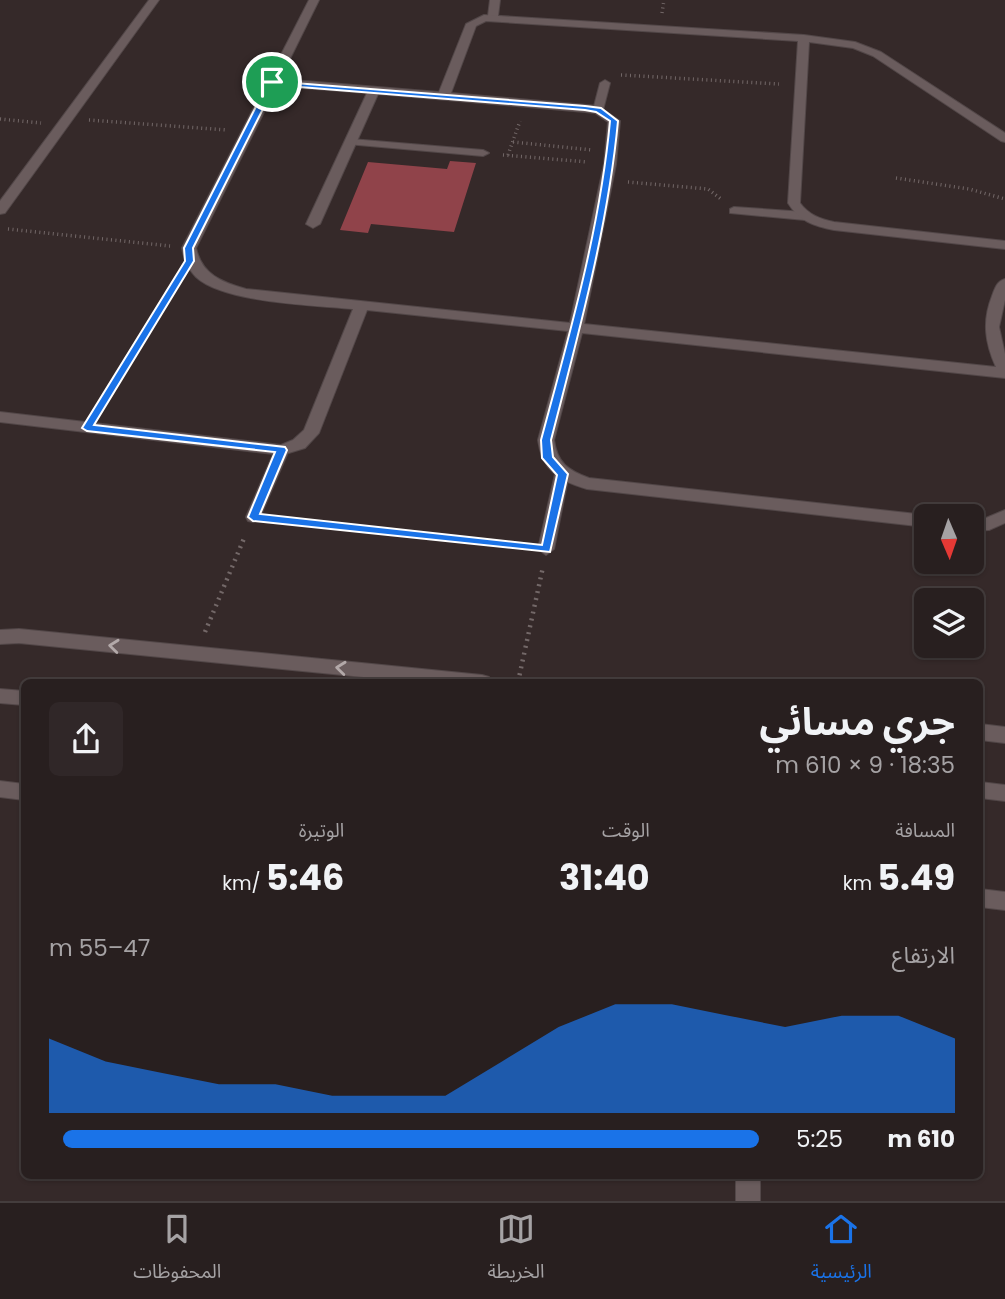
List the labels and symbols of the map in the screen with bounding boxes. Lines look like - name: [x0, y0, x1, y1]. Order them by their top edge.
- pin: [242, 52, 302, 112]
- north arrow: [914, 504, 984, 574]
- one-way arrow: [108, 639, 119, 654]
- one-way arrow: [335, 661, 346, 676]

